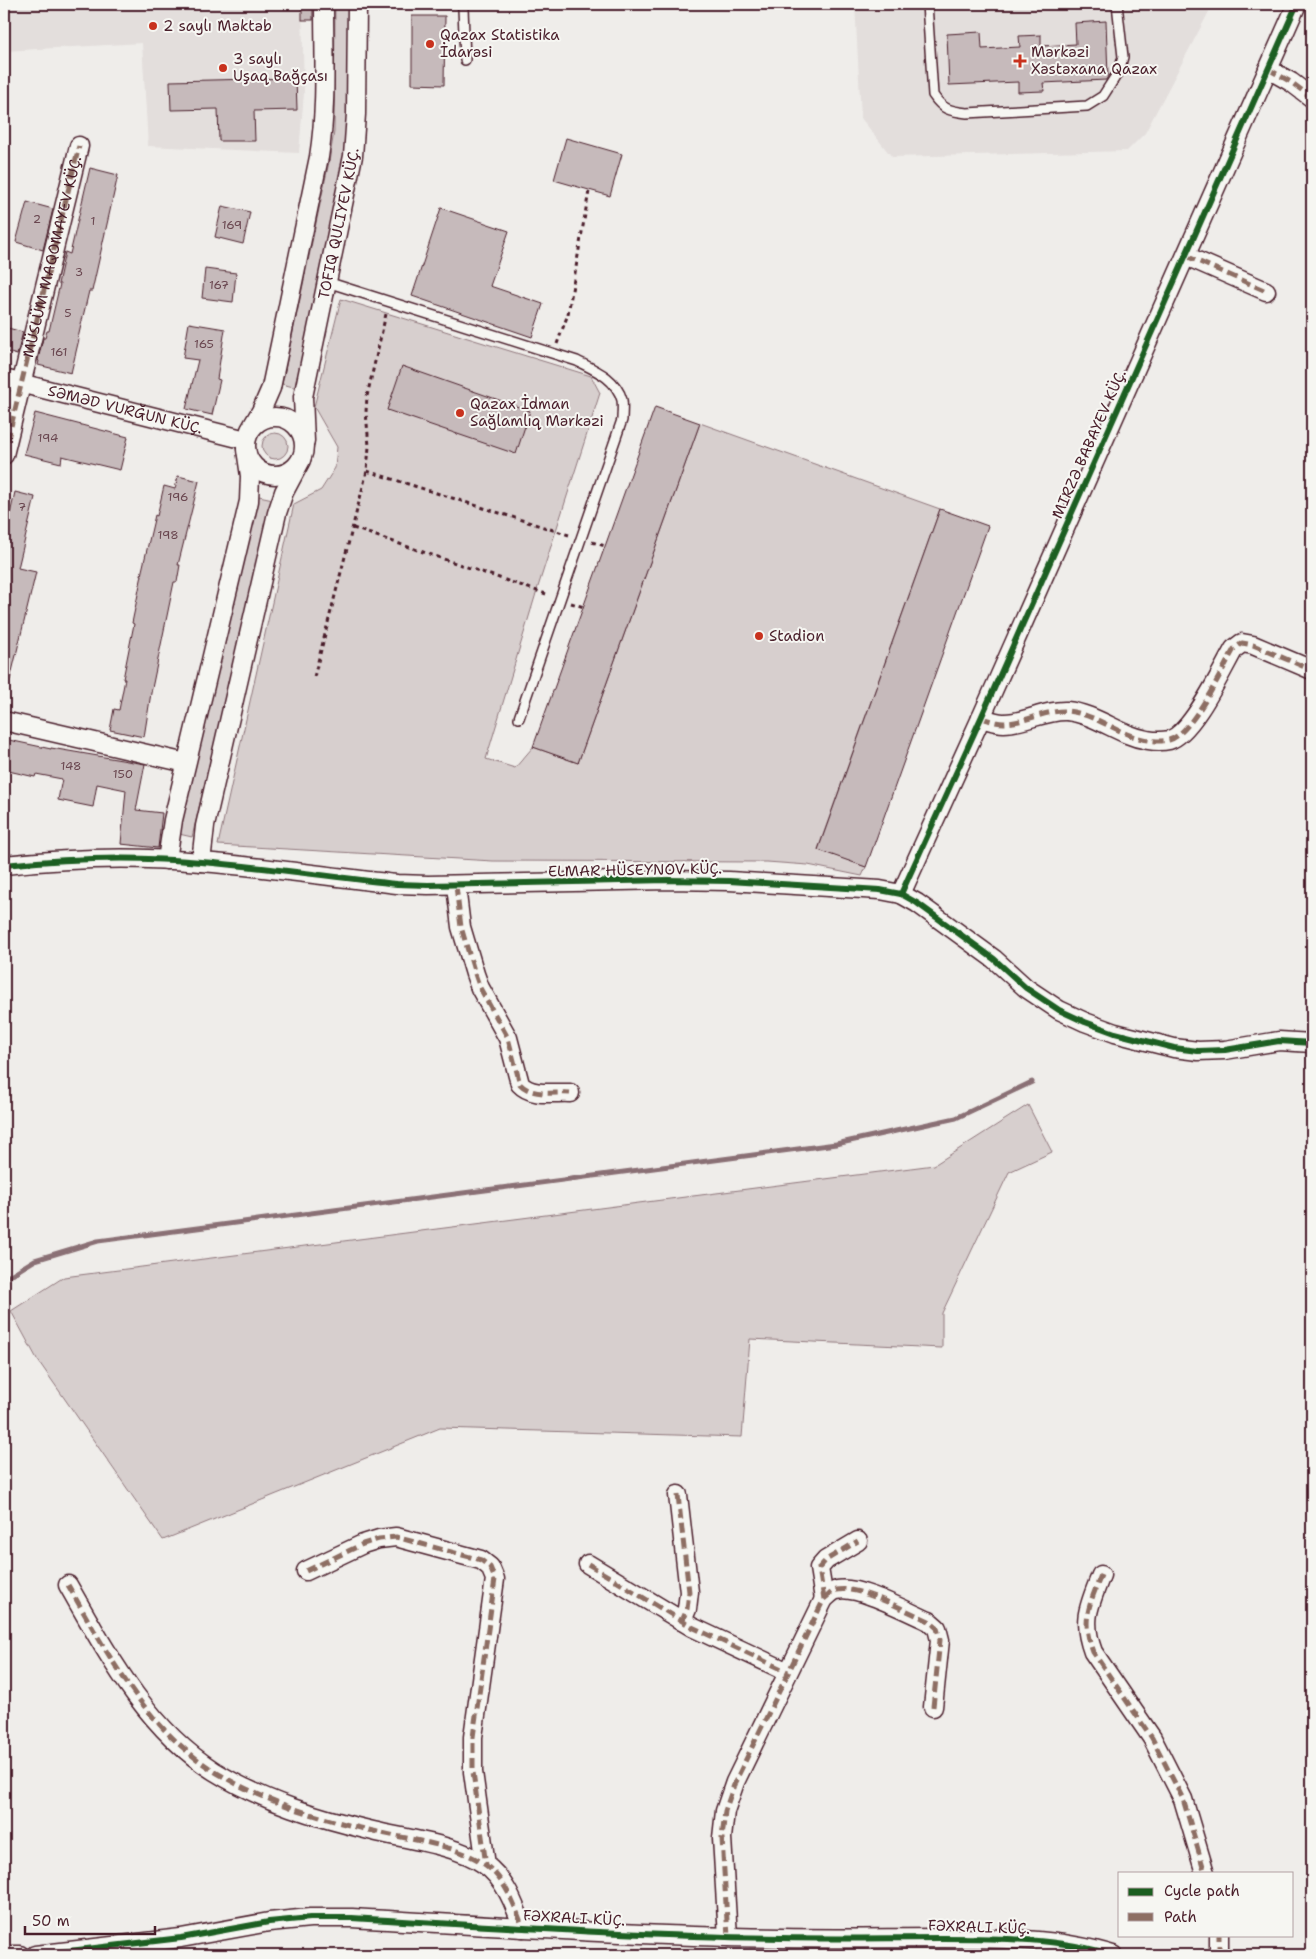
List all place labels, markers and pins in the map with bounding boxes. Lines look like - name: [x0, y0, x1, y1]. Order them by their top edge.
- place label: 2 saylı Məktəb: [163, 16, 272, 36]
- marker: 2 saylı Məktəb: [147, 20, 159, 32]
- place label: Qazax Statistika İdarəsi: [440, 25, 560, 62]
- marker: Qazax Statistika İdarəsi: [424, 38, 436, 50]
- place label: Mərkəzi Xəstəxana Qazax: [1031, 42, 1157, 79]
- place label: 3 saylı Uşaq Bağçası: [233, 49, 328, 86]
- marker: Mərkəzi Xəstəxana Qazax: [1013, 54, 1027, 68]
- marker: 3 saylı Uşaq Bağçası: [217, 62, 229, 74]
- place label: Qazax İdman Sağlamlıq Mərkəzi: [470, 394, 604, 431]
- marker: Qazax İdman Sağlamlıq Mərkəzi: [454, 407, 466, 419]
- place label: Stadion: [769, 626, 824, 646]
- marker: Stadion: [753, 630, 765, 642]

